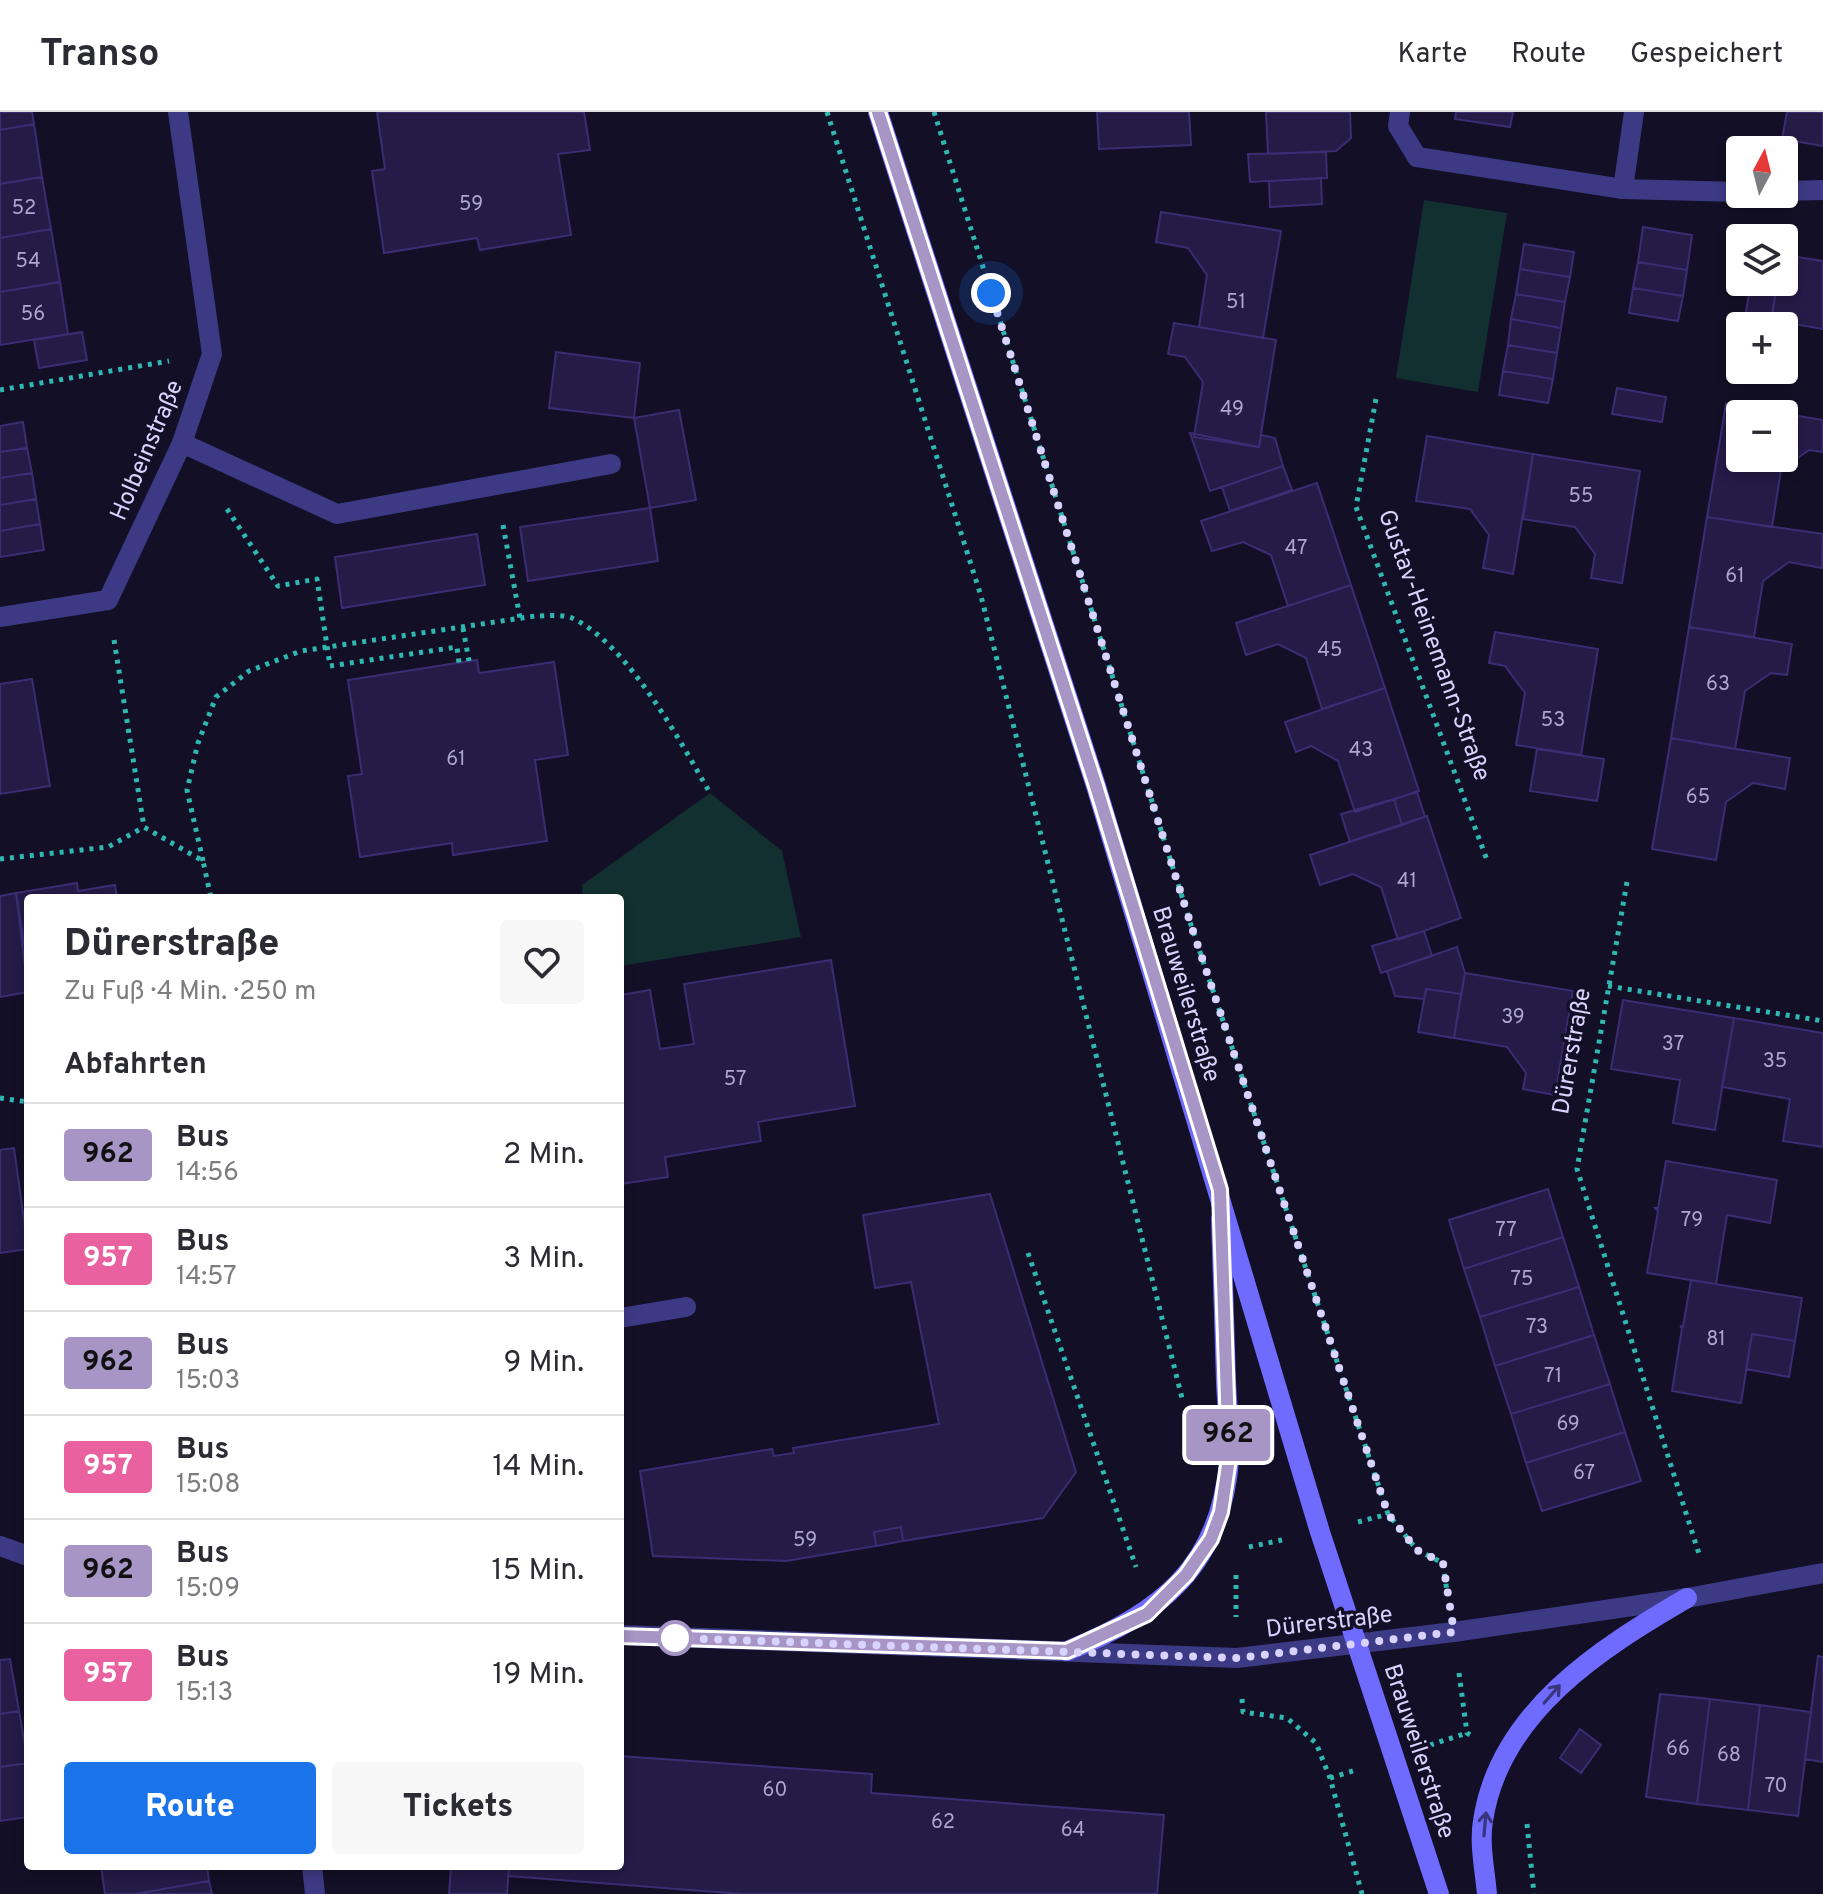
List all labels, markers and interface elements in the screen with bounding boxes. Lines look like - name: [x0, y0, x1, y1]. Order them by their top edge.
- text: Transo: [40, 31, 160, 80]
- text: Karte: [1397, 37, 1467, 73]
- text: Route: [1511, 37, 1586, 73]
- text: Gespeichert: [1630, 37, 1783, 73]
- north arrow: [1726, 136, 1798, 208]
- map controls: [1726, 136, 1798, 472]
- house number: 59: [459, 192, 483, 218]
- house number: 52: [12, 196, 36, 222]
- button: layers: [1726, 224, 1798, 296]
- house number: 54: [15, 249, 41, 275]
- your location: [971, 273, 1011, 313]
- house number: 51: [1226, 290, 1246, 316]
- house number: 56: [21, 302, 45, 328]
- button: +: [1726, 312, 1798, 384]
- street label: Holbeinstraße: [105, 376, 191, 526]
- house number: 49: [1220, 397, 1244, 423]
- button: −: [1726, 400, 1798, 472]
- house number: 55: [1569, 484, 1593, 510]
- street label: Gustav-Heinemann-Straße: [1370, 506, 1496, 786]
- house number: 47: [1285, 536, 1307, 562]
- house number: 61: [1725, 564, 1745, 590]
- house number: 45: [1318, 638, 1342, 664]
- house number: 63: [1706, 672, 1730, 698]
- house number: 53: [1541, 708, 1565, 734]
- house number: 43: [1349, 738, 1373, 764]
- house number: 61: [446, 747, 466, 773]
- house number: 65: [1686, 785, 1710, 811]
- house number: 41: [1397, 869, 1417, 895]
- street label: Brauweilerstraße: [1144, 903, 1226, 1086]
- button: heart: [500, 920, 584, 1004]
- text: Dürerstraße: [64, 921, 279, 970]
- text: Zu Fuß · 4 Min. · 250 m: [64, 976, 316, 1009]
- street label: Dürerstraße: [1547, 986, 1599, 1117]
- house number: 39: [1501, 1005, 1525, 1031]
- house number: 37: [1662, 1032, 1684, 1058]
- text: Abfahrten: [64, 1047, 207, 1084]
- house number: 35: [1763, 1049, 1787, 1075]
- house number: 57: [724, 1067, 746, 1093]
- text: Bus: [176, 1120, 229, 1157]
- text: 962: [82, 1137, 134, 1173]
- text: 2 Min.: [503, 1137, 584, 1174]
- text: 14:56: [176, 1157, 239, 1190]
- house number: 79: [1681, 1208, 1703, 1234]
- house number: 77: [1495, 1218, 1517, 1244]
- text: Bus: [176, 1224, 229, 1261]
- text: 957: [83, 1241, 133, 1277]
- text: 3 Min.: [503, 1241, 584, 1278]
- text: 14:57: [176, 1261, 237, 1294]
- house number: 75: [1511, 1267, 1533, 1293]
- house number: 73: [1526, 1315, 1548, 1341]
- house number: 81: [1706, 1327, 1726, 1353]
- text: Bus: [176, 1328, 229, 1365]
- text: 962: [82, 1345, 134, 1381]
- text: 9 Min.: [503, 1345, 584, 1382]
- house number: 71: [1544, 1364, 1562, 1390]
- text: 15:03: [176, 1365, 240, 1398]
- line badge: 962: [1182, 1409, 1274, 1461]
- house number: 69: [1556, 1412, 1580, 1438]
- text: 962: [1202, 1417, 1254, 1453]
- text: Bus: [176, 1432, 229, 1469]
- text: 957: [83, 1449, 133, 1485]
- text: 14 Min.: [492, 1449, 584, 1486]
- house number: 67: [1573, 1461, 1595, 1487]
- text: 15:08: [176, 1469, 240, 1502]
- house number: 59: [793, 1528, 817, 1554]
- text: Bus: [176, 1536, 229, 1573]
- text: 962: [82, 1553, 134, 1589]
- text: 15 Min.: [492, 1553, 584, 1590]
- text: 15:09: [176, 1573, 240, 1606]
- street label: Dürerstraße: [1264, 1600, 1394, 1646]
- unlabelled marker: [658, 1621, 692, 1655]
- text: Bus: [176, 1640, 229, 1677]
- text: 957: [83, 1657, 133, 1693]
- text: 19 Min.: [492, 1657, 584, 1694]
- street label: Brauweilerstraße: [1376, 1660, 1460, 1843]
- text: 15:13: [176, 1677, 233, 1710]
- one-way arrow: [1543, 1685, 1561, 1705]
- house number: 66: [1666, 1737, 1690, 1763]
- house number: 68: [1717, 1743, 1741, 1769]
- button: Route: [64, 1762, 316, 1854]
- button: Tickets: [332, 1762, 584, 1854]
- house number: 70: [1765, 1774, 1787, 1800]
- house number: 60: [763, 1778, 787, 1804]
- house number: 62: [931, 1810, 955, 1836]
- one-way arrow: [1477, 1811, 1492, 1837]
- house number: 64: [1061, 1818, 1085, 1844]

